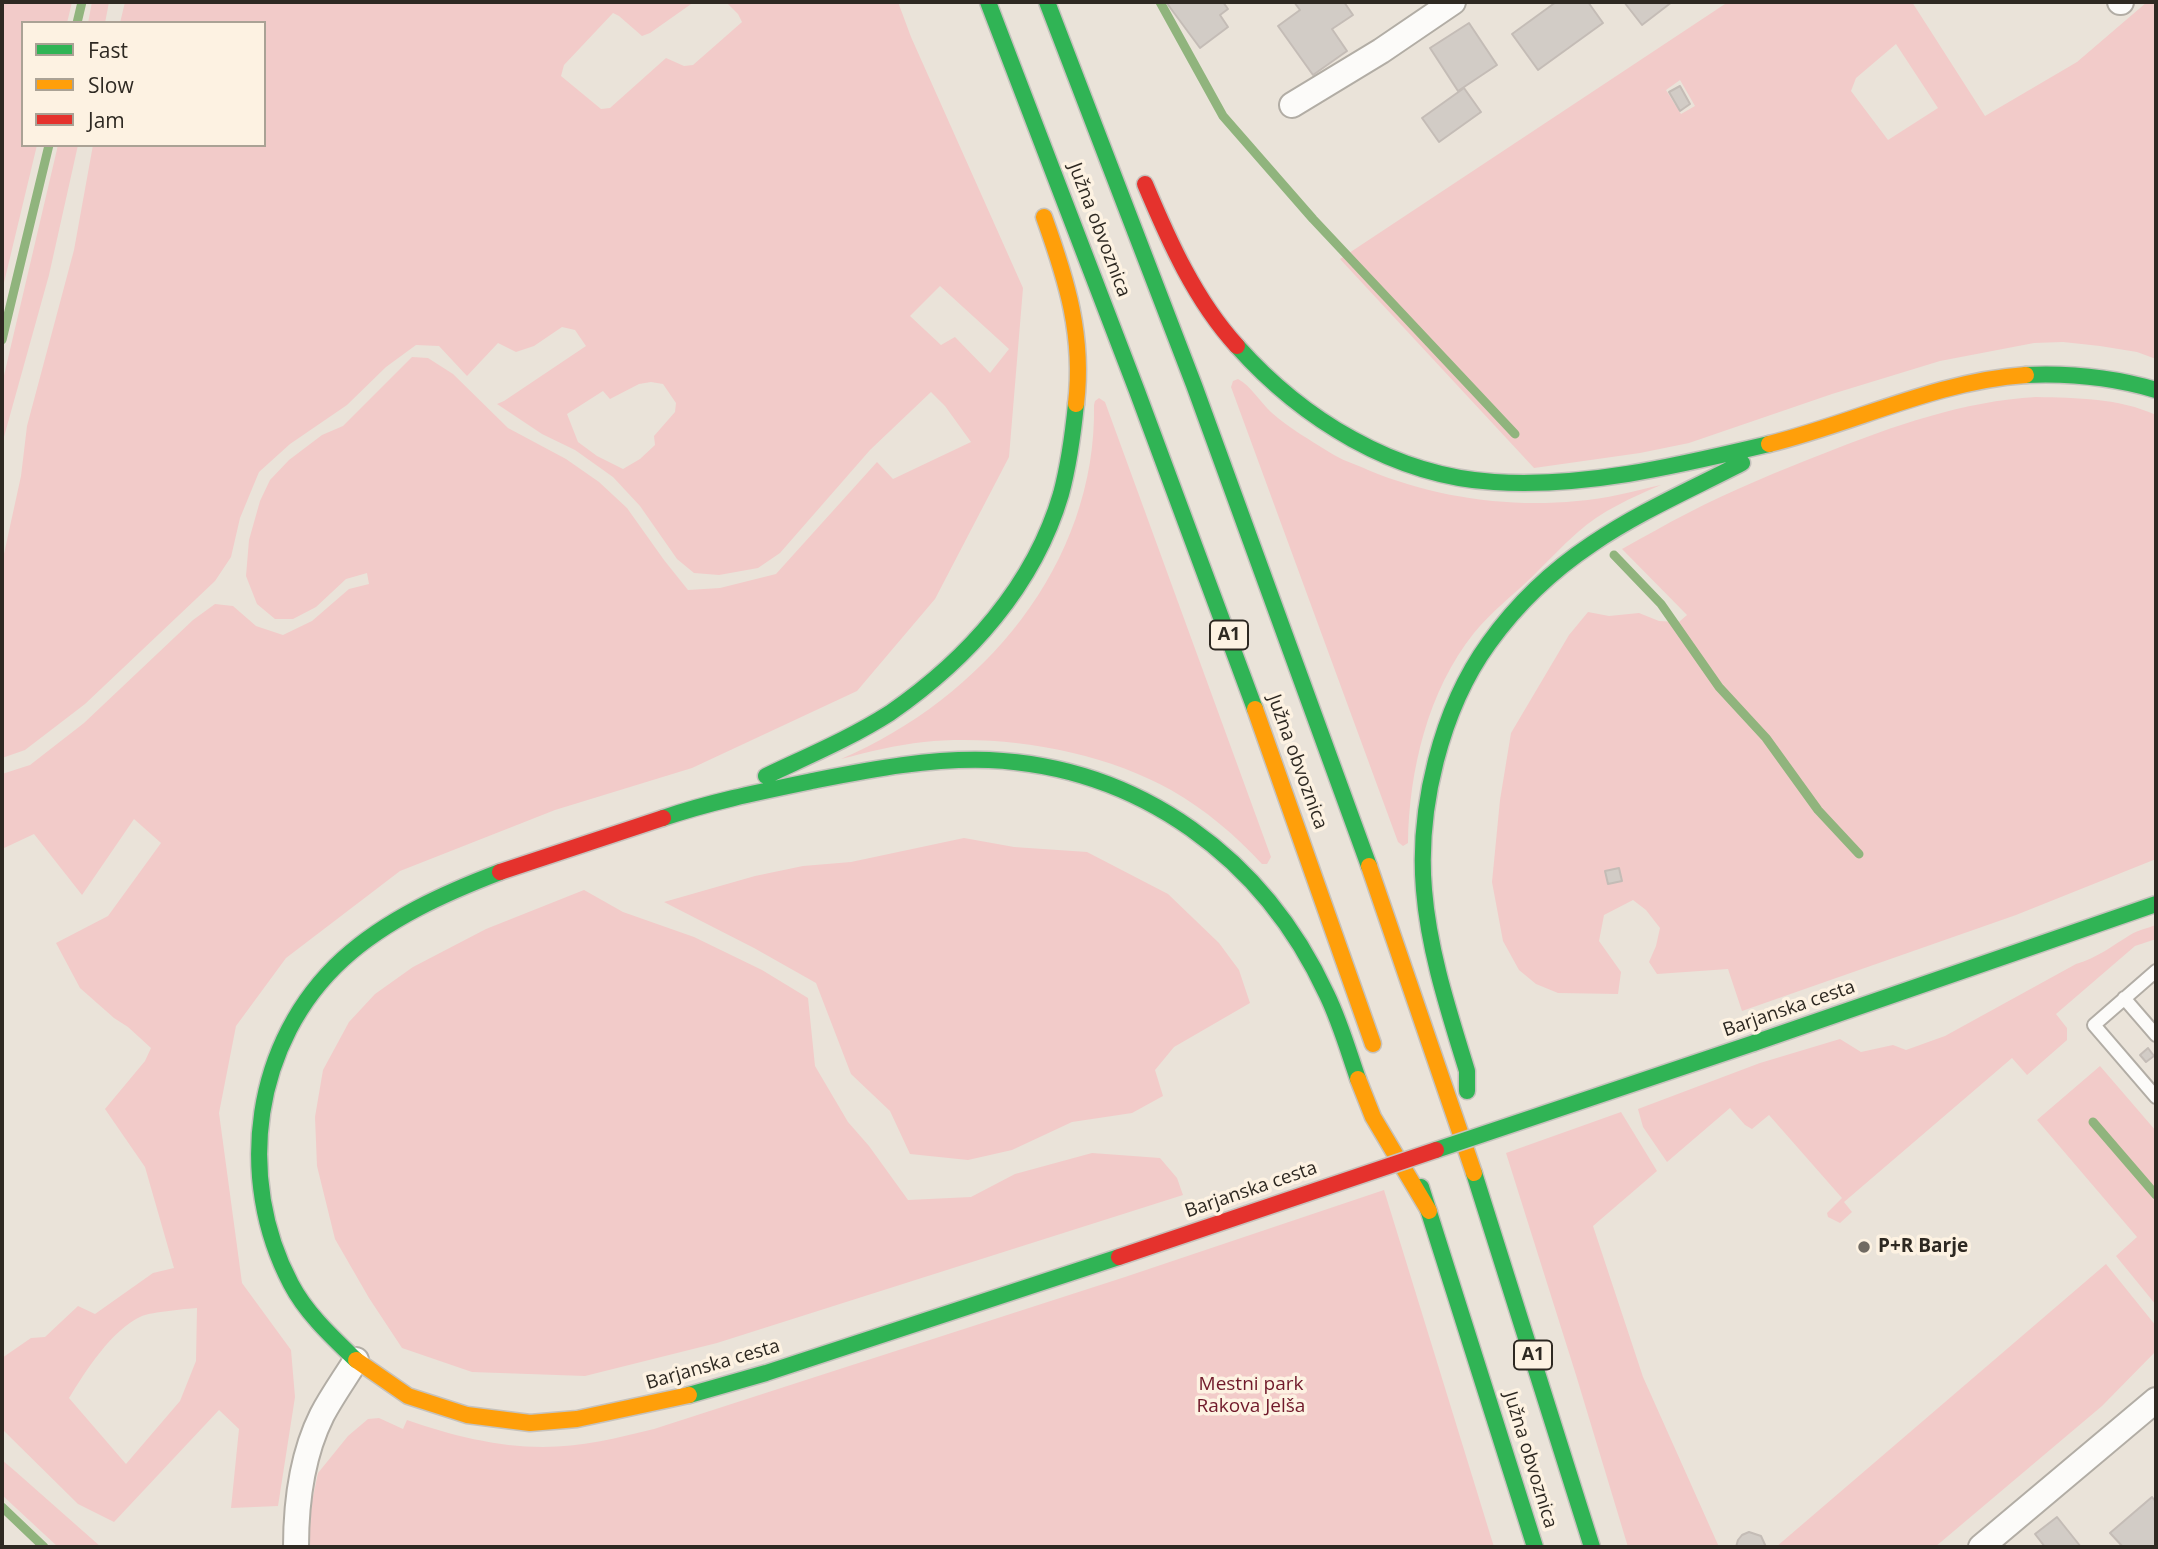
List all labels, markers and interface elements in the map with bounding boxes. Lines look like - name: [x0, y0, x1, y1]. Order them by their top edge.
- legend: [21, 21, 266, 147]
- text: Fast: [88, 36, 128, 64]
- text: Slow: [88, 71, 134, 99]
- text: Jam: [88, 106, 125, 134]
- street label: Južna obvoznica: [1063, 160, 1135, 300]
- road number: A1: [1210, 620, 1248, 650]
- street label: Južna obvoznica: [1262, 691, 1332, 833]
- street label: Barjanska cesta: [1720, 976, 1858, 1042]
- street label: Barjanska cesta: [1182, 1157, 1320, 1223]
- place label: P+R Barje: [1878, 1236, 1968, 1258]
- marker: P+R Barje: [1856, 1239, 1872, 1255]
- street label: Barjanska cesta: [643, 1335, 783, 1395]
- road number: A1: [1514, 1340, 1552, 1370]
- park label: Mestni park Rakova Jelša: [1197, 1374, 1305, 1418]
- street label: Južna obvoznica: [1498, 1389, 1562, 1531]

